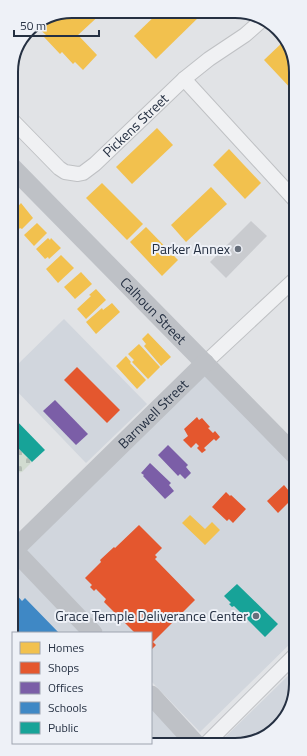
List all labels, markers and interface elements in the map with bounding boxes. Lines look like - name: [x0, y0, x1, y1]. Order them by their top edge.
- scale bar: [14, 12, 99, 38]
- text: 50 m: [20, 16, 46, 35]
- street label: Pickens Street: [97, 88, 173, 162]
- place label: Parker Annex: [152, 238, 231, 259]
- marker: Parker Annex: [233, 244, 243, 254]
- street label: Calhoun Street: [116, 272, 192, 349]
- street label: Barnwell Street: [113, 374, 193, 453]
- place label: Grace Temple Deliverance Center: [55, 605, 248, 626]
- marker: Grace Temple Deliverance Center: [251, 611, 261, 621]
- legend: [12, 632, 152, 744]
- text: Homes: [48, 638, 84, 657]
- text: Shops: [48, 658, 80, 677]
- text: Offices: [48, 678, 84, 697]
- text: Schools: [48, 698, 88, 717]
- text: Public: [48, 718, 78, 737]

